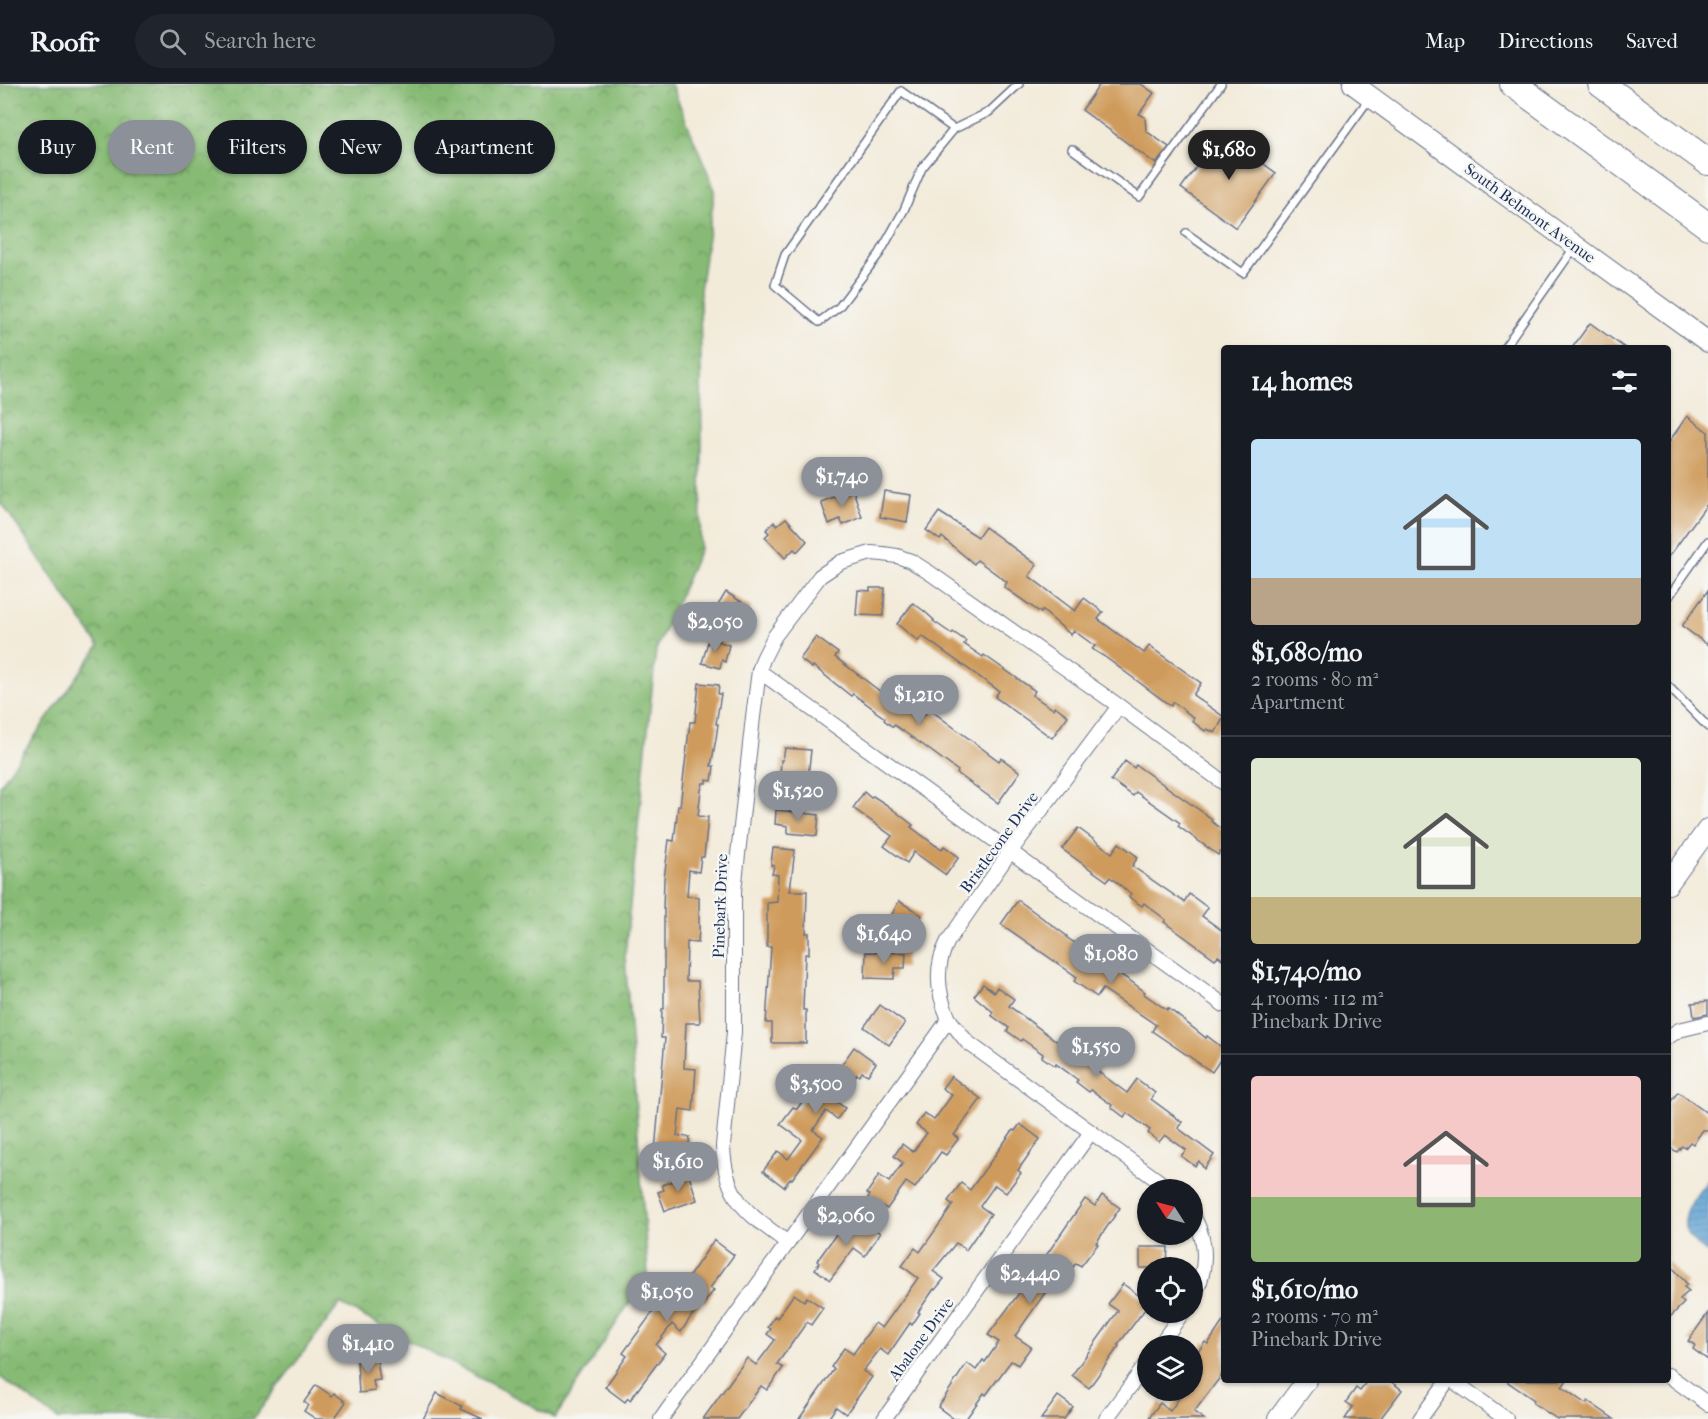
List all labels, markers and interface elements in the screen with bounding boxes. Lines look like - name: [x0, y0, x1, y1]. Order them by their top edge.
- search box: [135, 14, 555, 68]
- text: Roofr: [30, 25, 99, 58]
- icon: search: [156, 25, 189, 58]
- text: Search here: [204, 28, 316, 54]
- text: Map: [1425, 29, 1465, 53]
- text: Directions: [1498, 29, 1593, 53]
- text: Saved: [1626, 29, 1678, 53]
- chip: Buy: [18, 120, 96, 174]
- chip: Rent: [108, 120, 195, 174]
- chip: Filters: [207, 120, 307, 174]
- chip: New: [319, 120, 402, 174]
- chip: Apartment: [414, 120, 555, 174]
- pin: $1,680: [1180, 130, 1278, 181]
- text: $1,680: [1202, 138, 1256, 161]
- street label: South Belmont Avenue: [1461, 159, 1599, 267]
- icon: filters: [1608, 365, 1641, 398]
- text: 14 homes: [1251, 366, 1353, 397]
- pin: $1,740: [793, 457, 891, 508]
- text: $1,740: [815, 465, 869, 488]
- icon: home: [1392, 478, 1500, 586]
- pin: $2,050: [666, 602, 764, 653]
- text: $2,050: [687, 610, 743, 633]
- text: $1,680/mo: [1251, 637, 1362, 668]
- text: 2 rooms · 80 m²: [1251, 668, 1378, 691]
- pin: $1,210: [870, 675, 968, 726]
- text: $1,210: [894, 683, 944, 706]
- text: Apartment: [1251, 691, 1345, 714]
- pin: $1,520: [749, 771, 847, 822]
- text: $1,520: [772, 779, 824, 802]
- street label: Bristlecone Drive: [956, 788, 1042, 896]
- icon: home: [1392, 797, 1500, 905]
- street label: Pinebark Drive: [709, 853, 731, 959]
- pin: $1,640: [835, 914, 933, 965]
- text: $1,640: [856, 922, 912, 945]
- pin: $1,080: [1062, 934, 1160, 985]
- text: $1,080: [1084, 942, 1138, 965]
- text: $1,740/mo: [1251, 956, 1361, 987]
- text: 4 rooms · 112 m²: [1251, 987, 1383, 1010]
- text: Pinebark Drive: [1251, 1010, 1382, 1033]
- pin: $1,550: [1047, 1027, 1145, 1078]
- text: $1,550: [1071, 1035, 1121, 1058]
- pin: $3,500: [767, 1064, 865, 1115]
- text: $3,500: [789, 1072, 843, 1095]
- icon: home: [1392, 1115, 1500, 1223]
- pin: $1,610: [629, 1142, 727, 1193]
- text: $1,610: [653, 1150, 703, 1173]
- north arrow: [1137, 1179, 1203, 1245]
- map controls: [1137, 1179, 1203, 1401]
- pin: $2,060: [797, 1196, 895, 1247]
- text: $2,060: [817, 1204, 875, 1227]
- pin: $2,440: [981, 1254, 1079, 1305]
- button: locate: [1137, 1257, 1203, 1323]
- text: $2,440: [1000, 1262, 1060, 1285]
- pin: $1,050: [618, 1272, 716, 1323]
- text: $1,610/mo: [1251, 1274, 1358, 1305]
- text: $1,050: [641, 1280, 693, 1303]
- street label: Abalone Drive: [884, 1294, 958, 1385]
- text: 2 rooms · 70 m²: [1251, 1305, 1378, 1328]
- pin: $1,410: [319, 1324, 417, 1375]
- text: Pinebark Drive: [1251, 1328, 1382, 1351]
- text: $1,410: [342, 1332, 394, 1355]
- button: layers: [1137, 1335, 1203, 1401]

